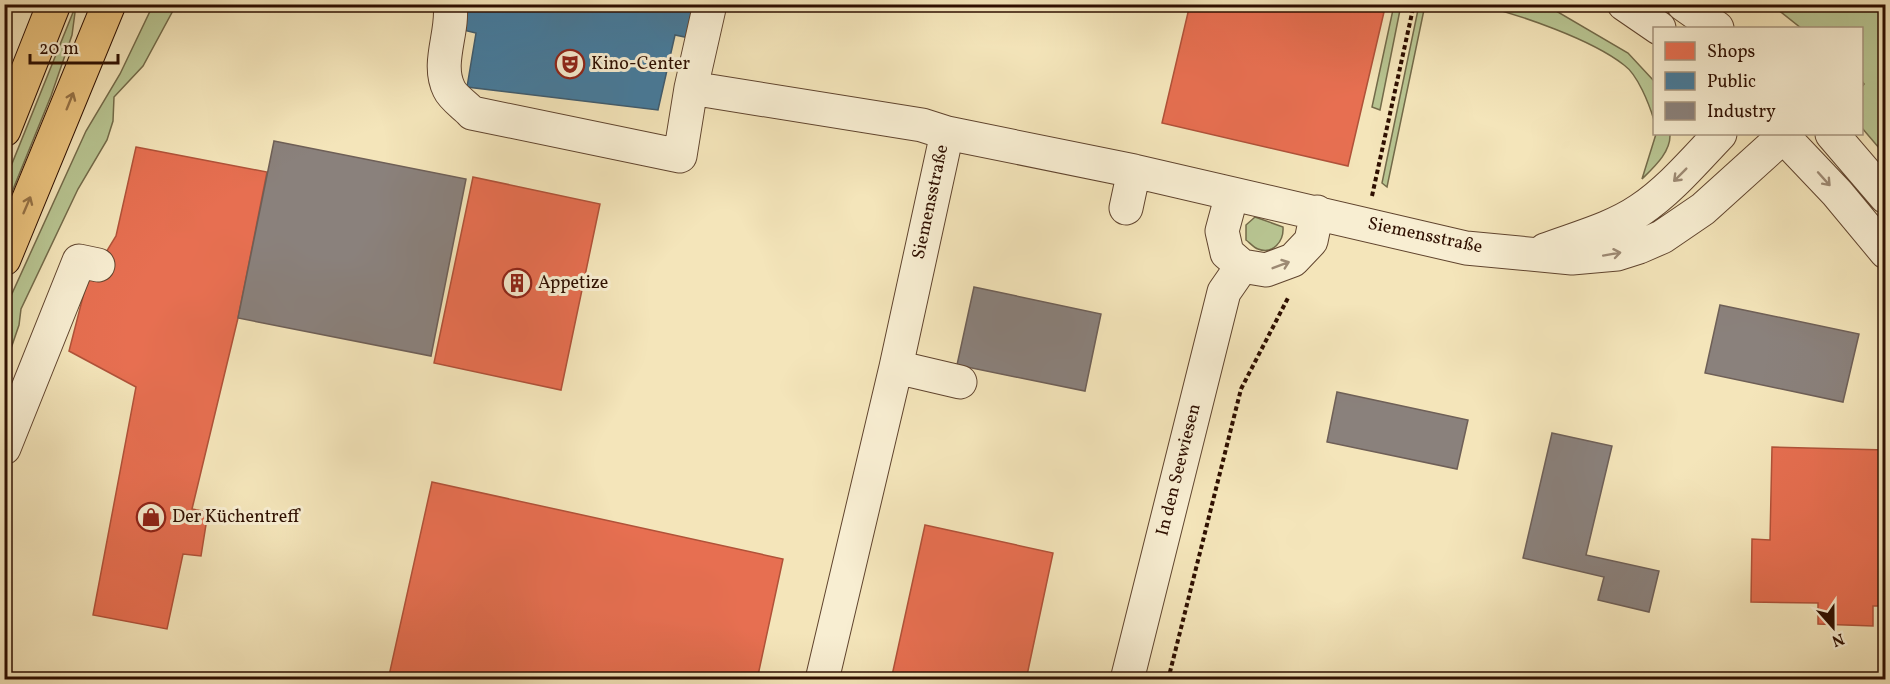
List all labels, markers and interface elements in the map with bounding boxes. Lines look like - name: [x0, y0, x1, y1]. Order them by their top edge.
- scale bar: [30, 27, 118, 65]
- legend: [1653, 27, 1863, 135]
- text: 20 m: [39, 37, 79, 62]
- text: Shops: [1707, 40, 1755, 65]
- theatre icon: Kino-Center: [554, 48, 586, 80]
- place label: Kino-Center: [591, 52, 691, 77]
- text: Public: [1707, 70, 1756, 95]
- one-way arrow: [65, 93, 76, 111]
- text: Industry: [1707, 100, 1776, 125]
- street label: Siemensstraße: [907, 142, 955, 262]
- one-way arrow: [1672, 168, 1687, 183]
- one-way arrow: [1817, 171, 1831, 186]
- one-way arrow: [22, 196, 33, 214]
- street label: Siemensstraße: [1365, 212, 1485, 260]
- one-way arrow: [1602, 248, 1622, 259]
- one-way arrow: [1272, 258, 1290, 269]
- building icon: Appetize: [501, 267, 533, 299]
- place label: Appetize: [538, 271, 608, 296]
- street label: In den Seewiesen: [1150, 401, 1208, 539]
- shop icon: Der Küchentreff: [135, 501, 167, 533]
- place label: Der Küchentreff: [172, 505, 301, 530]
- north arrow: [1803, 597, 1863, 657]
- text: N: [1828, 627, 1847, 652]

